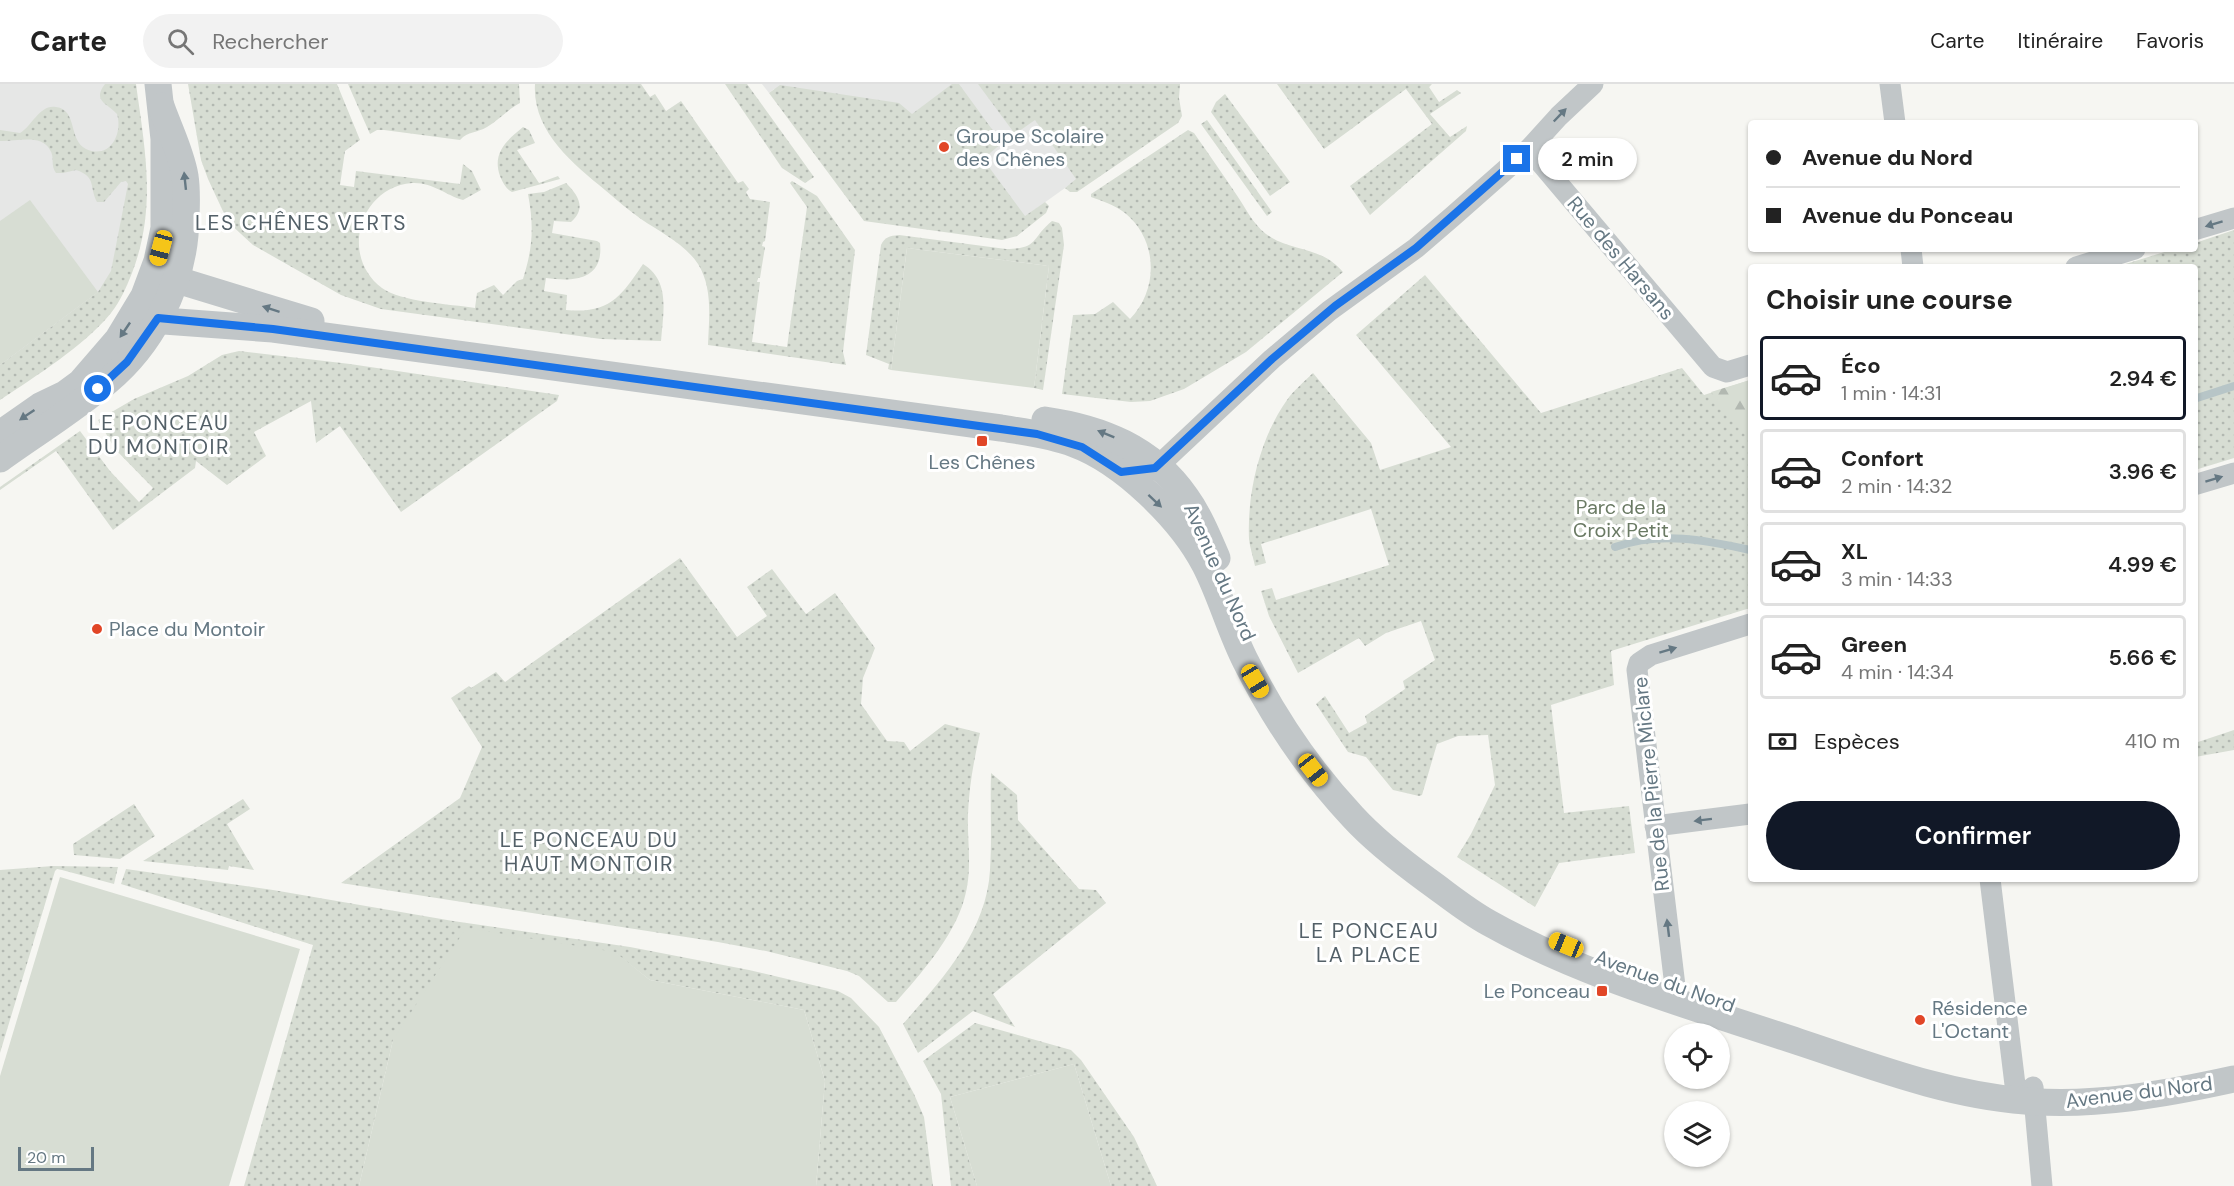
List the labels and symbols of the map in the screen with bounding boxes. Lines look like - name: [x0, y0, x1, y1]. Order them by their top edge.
- one-way arrow: [1553, 108, 1567, 123]
- place label: Groupe Scolaire des Chênes: [956, 123, 1104, 172]
- callout: 2 min: [1538, 138, 1637, 180]
- marker: Groupe Scolaire des Chênes: [937, 140, 951, 154]
- route end: [1503, 145, 1530, 172]
- one-way arrow: [180, 171, 190, 190]
- street label: Rue des Harsans: [1562, 191, 1680, 325]
- district label: LES CHÊNES VERTS: [195, 209, 407, 237]
- one-way arrow: [2205, 220, 2223, 229]
- car: [148, 228, 174, 268]
- one-way arrow: [262, 304, 280, 313]
- one-way arrow: [120, 322, 131, 338]
- route start: [84, 375, 111, 402]
- district label: LE PONCEAU DU MONTOIR: [88, 409, 230, 461]
- one-way arrow: [19, 410, 36, 421]
- one-way arrow: [1097, 429, 1115, 439]
- marker: Les Chênes: [975, 434, 989, 448]
- place label: Les Chênes: [929, 449, 1035, 475]
- one-way arrow: [2205, 474, 2223, 483]
- one-way arrow: [1147, 494, 1162, 508]
- park label: Parc de la Croix Petit: [1573, 494, 1669, 543]
- street label: Avenue du Nord: [1178, 499, 1262, 645]
- place label: Place du Montoir: [109, 616, 265, 642]
- marker: Place du Montoir: [90, 622, 104, 636]
- one-way arrow: [1659, 645, 1677, 654]
- car: [1238, 661, 1272, 701]
- street label: Rue de la Pierre Miclare: [1627, 675, 1675, 893]
- car: [1295, 750, 1331, 790]
- one-way arrow: [1693, 816, 1712, 825]
- district label: LE PONCEAU DU HAUT MONTOIR: [500, 826, 678, 878]
- district label: LE PONCEAU LA PLACE: [1299, 917, 1439, 969]
- one-way arrow: [1663, 919, 1673, 938]
- car: [1546, 930, 1586, 960]
- street label: Avenue du Nord: [1591, 944, 1739, 1018]
- place label: Le Ponceau: [1484, 978, 1590, 1004]
- marker: Le Ponceau: [1595, 984, 1609, 998]
- place label: Résidence L'Octant: [1932, 995, 2028, 1044]
- marker: Résidence L'Octant: [1913, 1013, 1927, 1027]
- street label: Avenue du Nord: [2064, 1070, 2214, 1114]
- scale bar: [18, 1144, 94, 1172]

